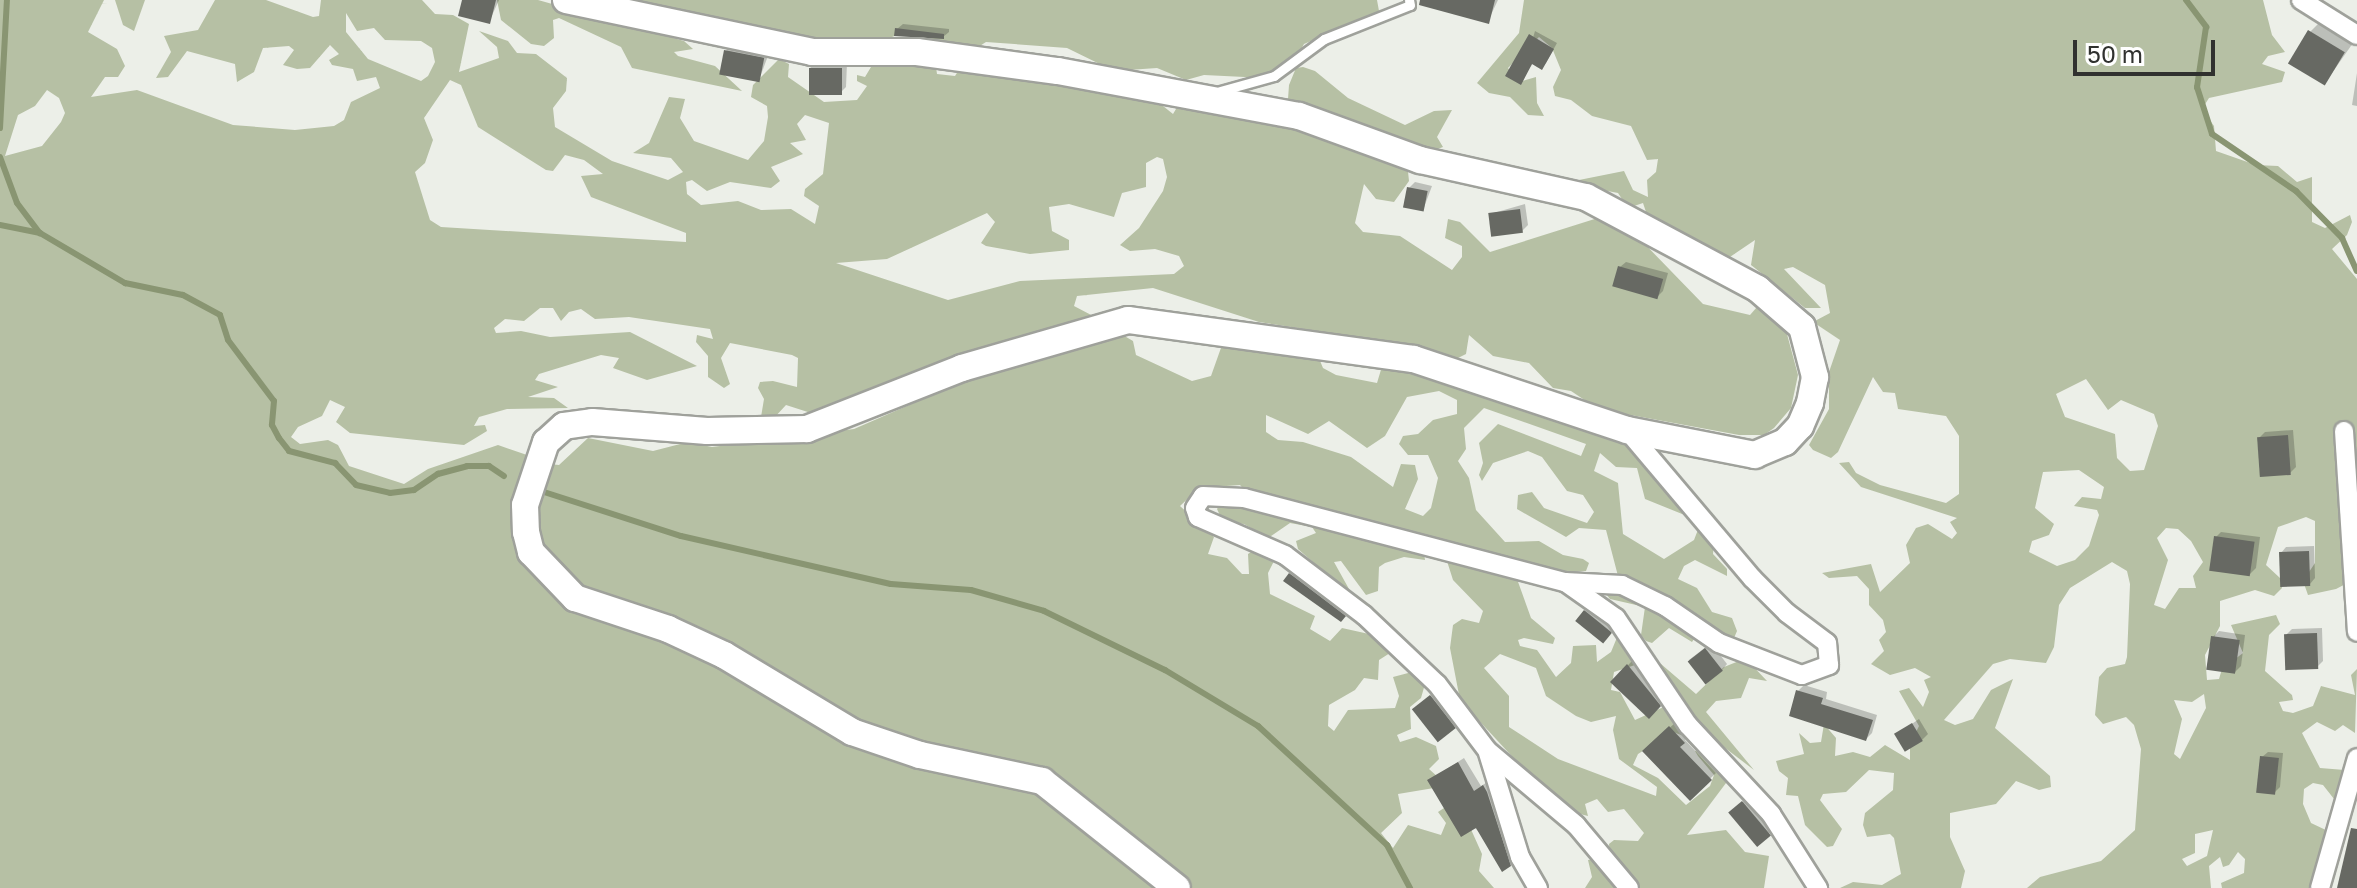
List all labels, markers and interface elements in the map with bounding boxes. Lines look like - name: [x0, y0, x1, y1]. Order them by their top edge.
- scale bar: [2077, 24, 2219, 74]
- text: 50 m: [2087, 39, 2143, 68]

